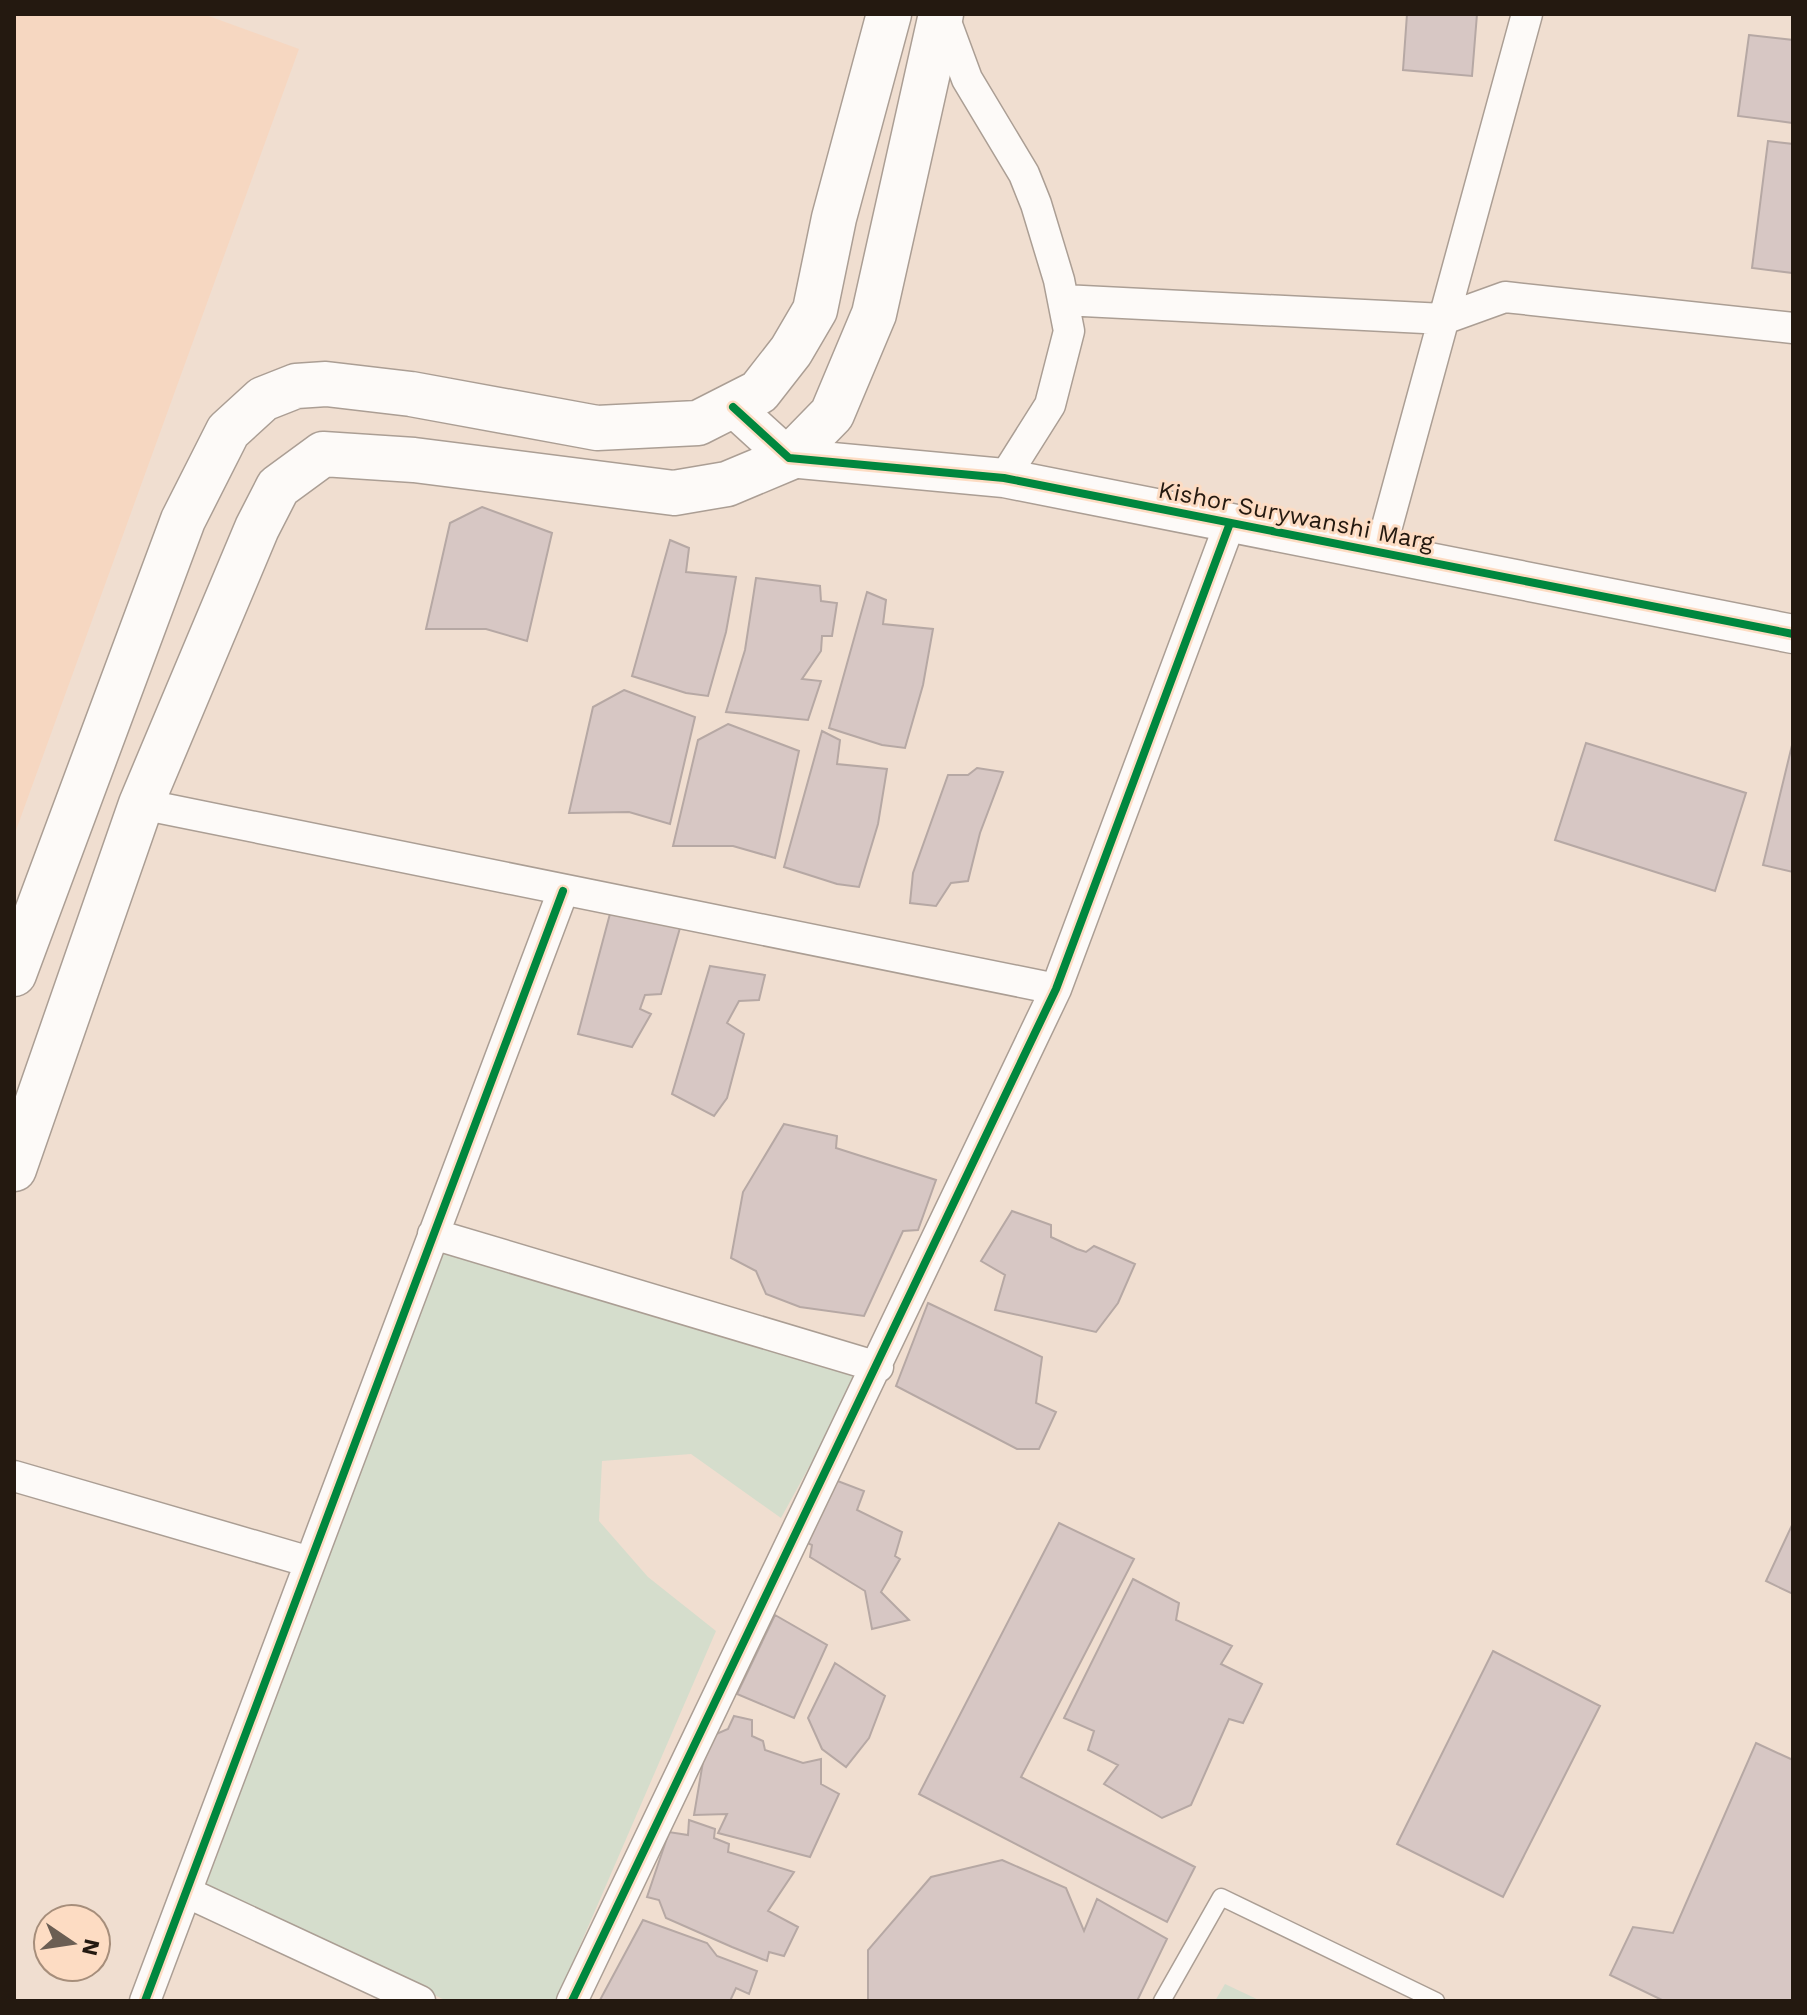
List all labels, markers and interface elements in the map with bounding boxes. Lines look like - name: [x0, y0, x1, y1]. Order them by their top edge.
- street label: Kishor Surywanshi Marg: [1156, 476, 1436, 556]
- north arrow: [32, 1903, 112, 1983]
- text: N: [77, 1937, 105, 1958]

